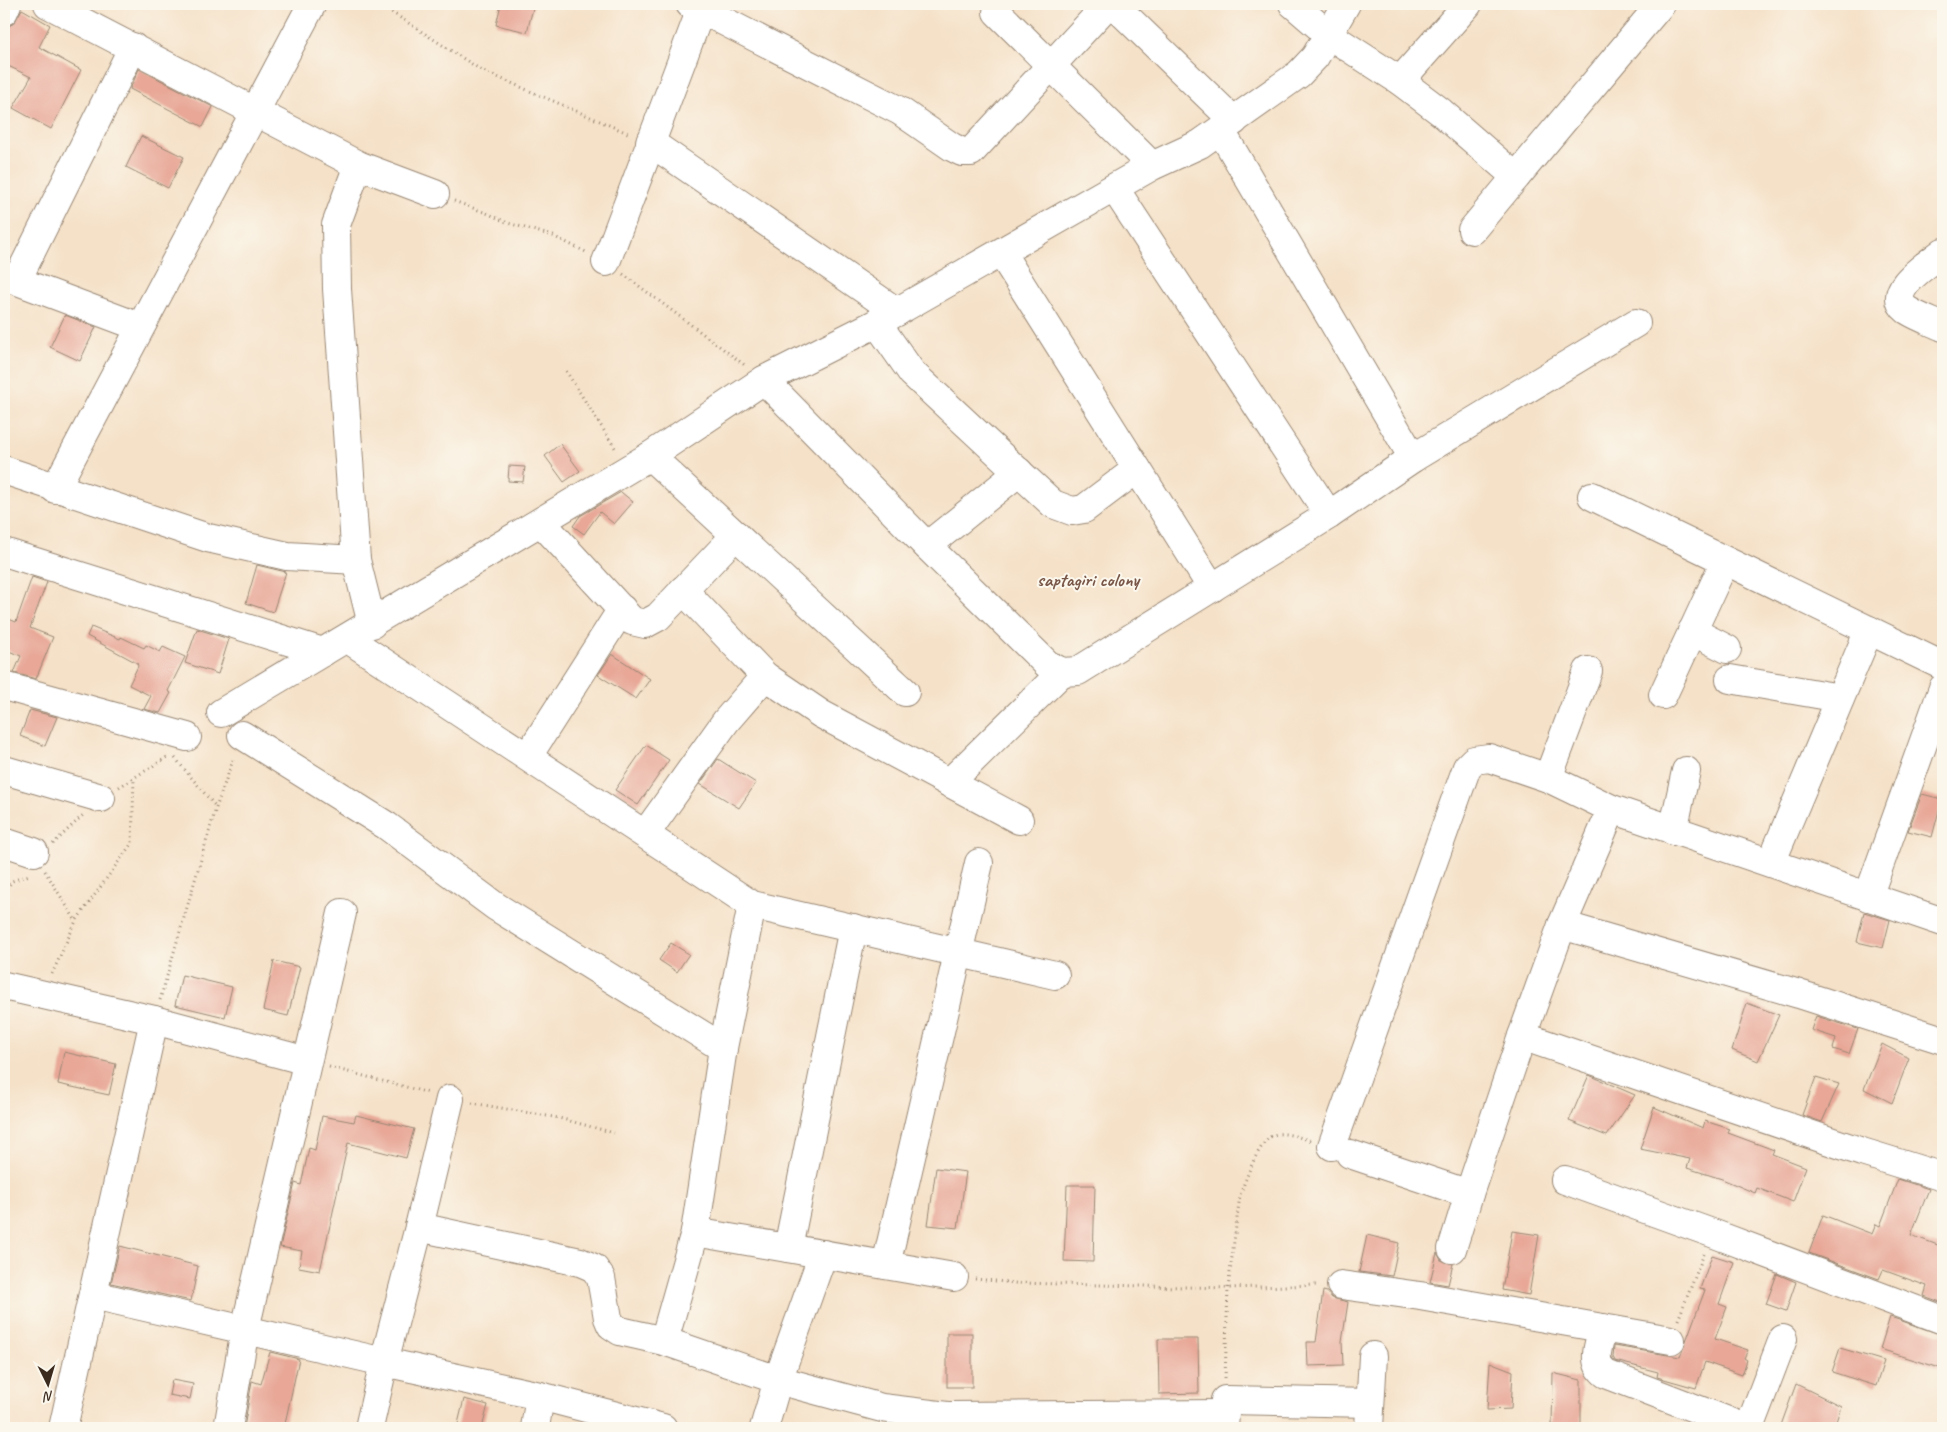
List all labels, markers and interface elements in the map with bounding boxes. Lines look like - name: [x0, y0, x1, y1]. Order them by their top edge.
- district label: saptagiri colony: [1037, 568, 1141, 592]
- north arrow: [22, 1360, 72, 1410]
- text: N: [42, 1388, 54, 1406]

